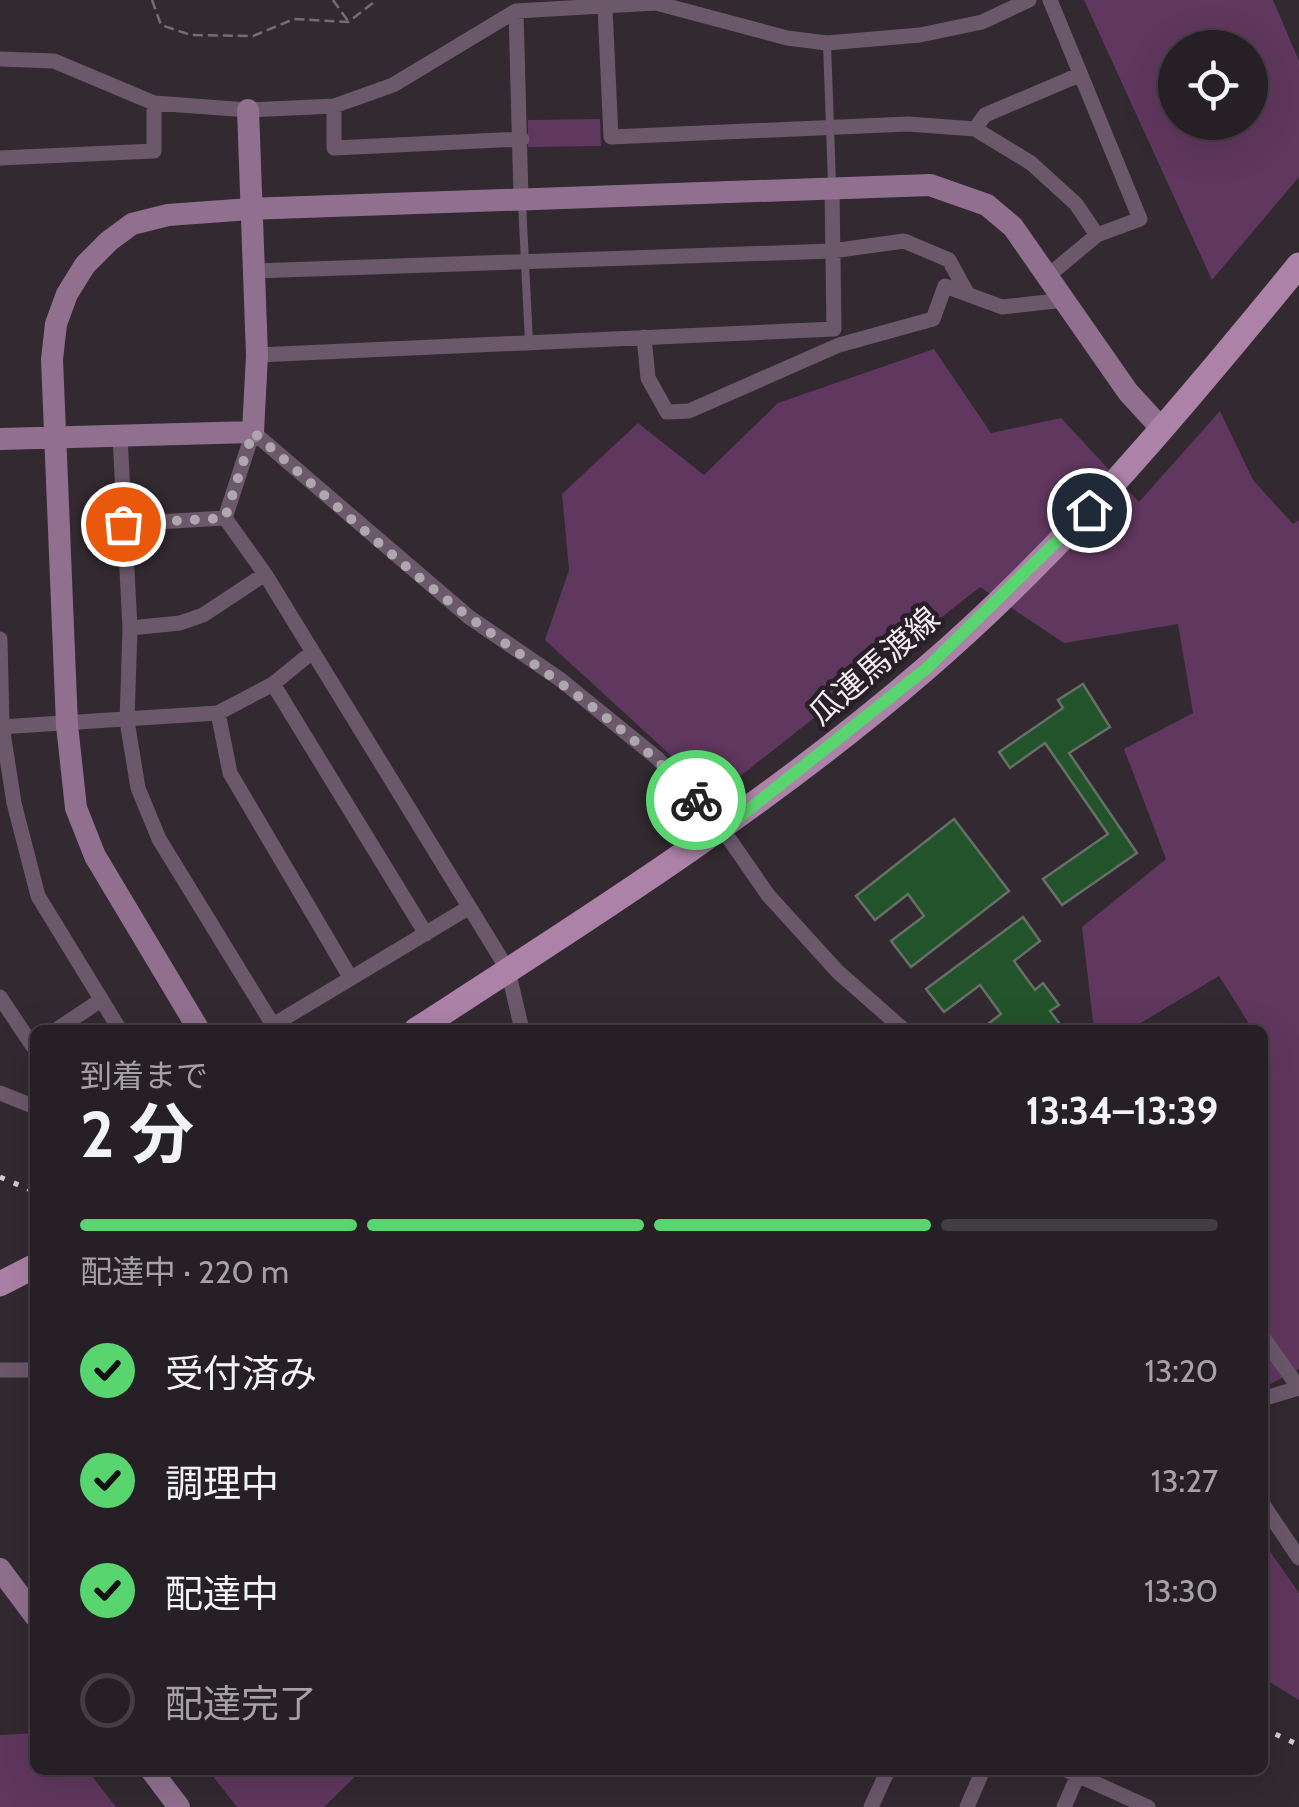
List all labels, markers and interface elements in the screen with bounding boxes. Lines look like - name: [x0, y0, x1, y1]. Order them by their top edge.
- map controls: [1158, 30, 1268, 140]
- button: locate: [1158, 30, 1268, 140]
- pin: [1047, 468, 1132, 553]
- pin: [81, 482, 166, 567]
- icon: home: [1062, 483, 1117, 538]
- icon: bag: [96, 497, 151, 552]
- street label: 瓜連馬渡線: [800, 598, 947, 733]
- courier: [646, 750, 746, 850]
- icon: bike: [669, 773, 724, 828]
- text: 到着まで: [80, 1056, 208, 1095]
- text: 13:34–13:39: [1026, 1087, 1218, 1134]
- text: 2 分: [80, 1094, 194, 1173]
- text: 配達中 · 220 m: [80, 1252, 289, 1291]
- icon: check: [80, 1343, 135, 1398]
- text: 受付済み: [165, 1350, 317, 1397]
- text: 13:20: [1144, 1351, 1218, 1390]
- icon: check: [80, 1453, 135, 1508]
- text: 調理中: [165, 1460, 279, 1507]
- text: 13:27: [1151, 1461, 1218, 1500]
- icon: check: [80, 1563, 135, 1618]
- text: 配達中: [165, 1570, 279, 1617]
- text: 13:30: [1144, 1571, 1218, 1610]
- text: 配達完了: [165, 1680, 317, 1727]

